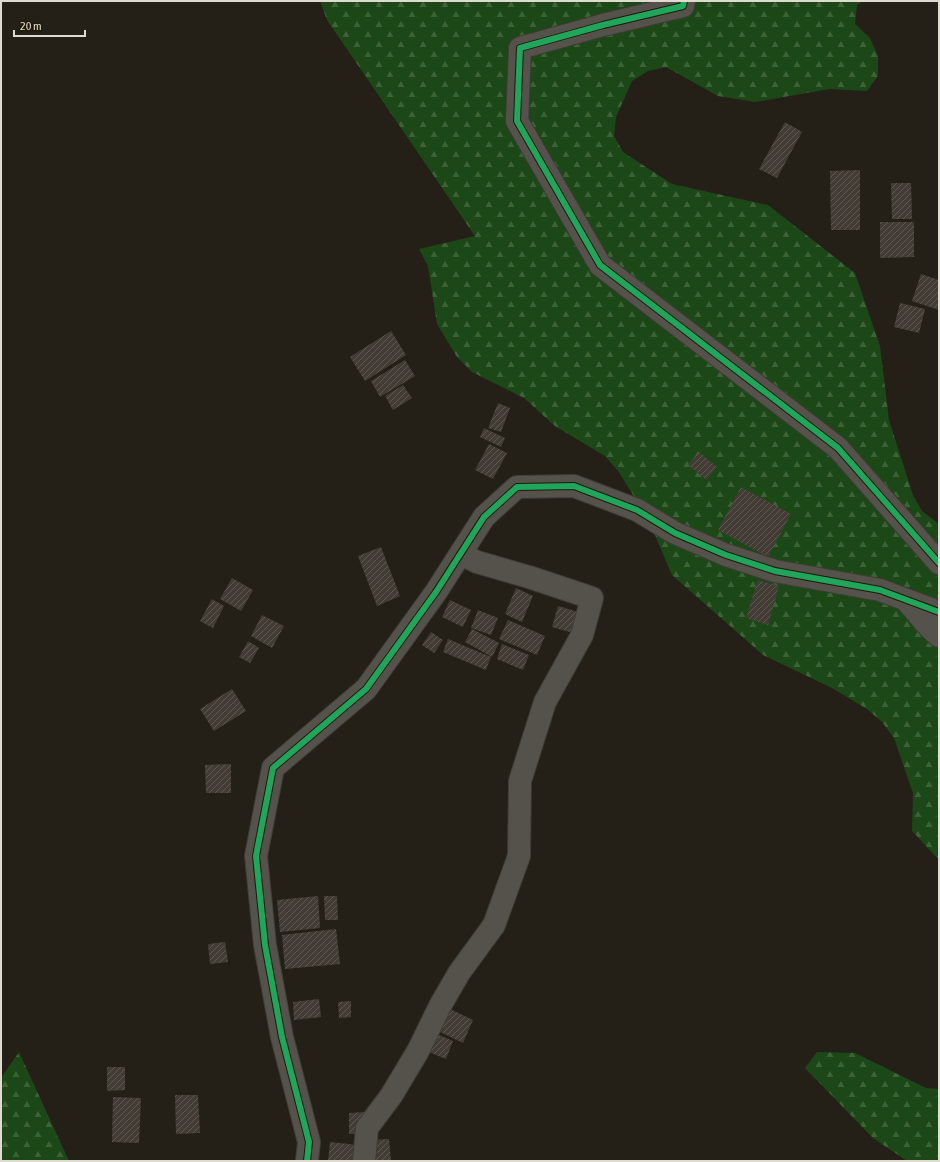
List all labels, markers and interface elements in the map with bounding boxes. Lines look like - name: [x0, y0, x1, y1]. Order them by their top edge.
- scale bar: [14, 12, 85, 38]
- text: 20 m: [20, 19, 42, 33]

